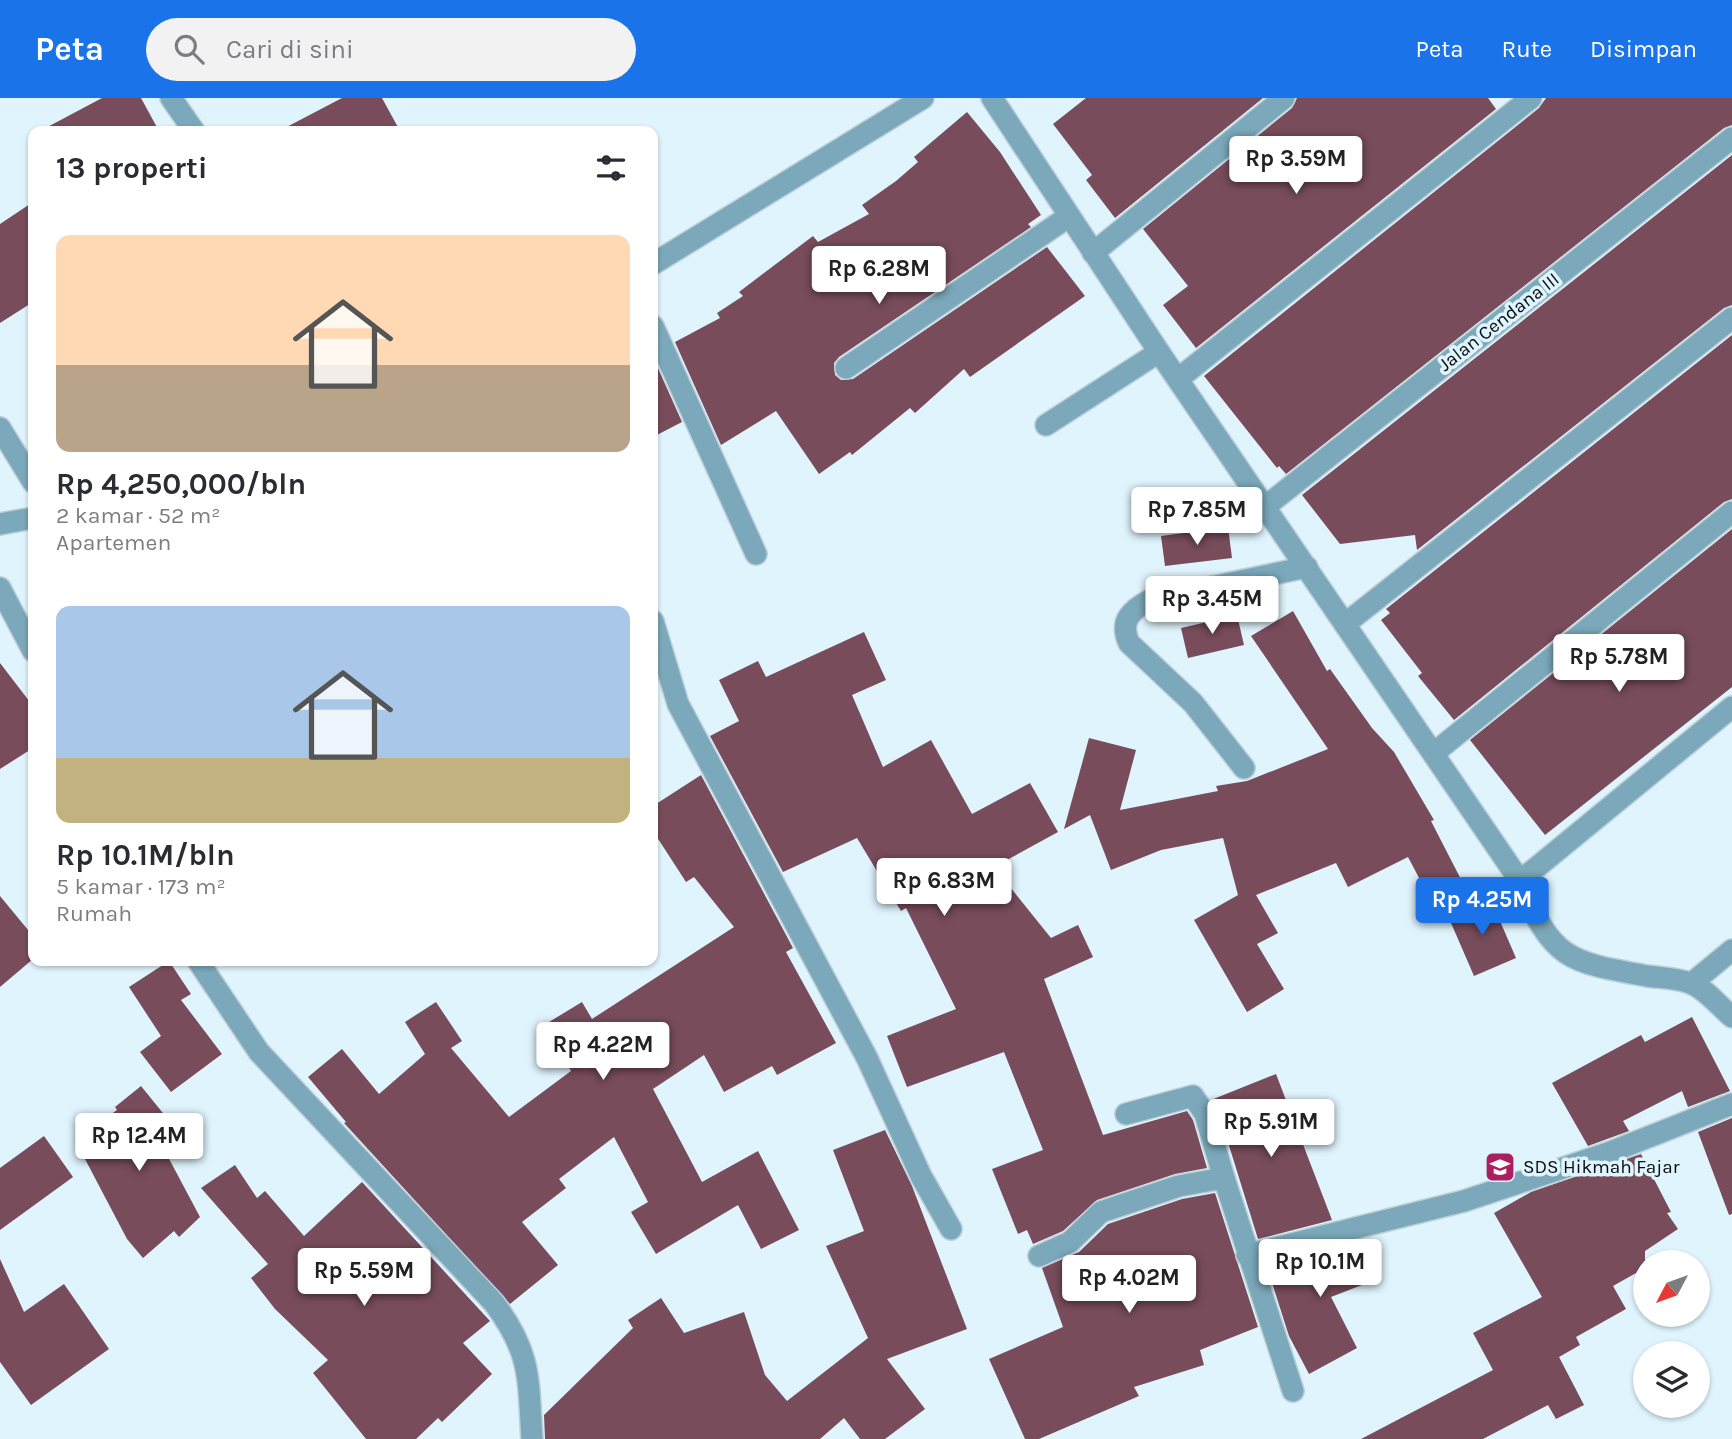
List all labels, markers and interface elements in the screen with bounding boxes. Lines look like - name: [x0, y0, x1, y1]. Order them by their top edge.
- search box: [146, 18, 636, 81]
- text: Peta: [35, 30, 104, 68]
- icon: search: [170, 30, 208, 68]
- text: Cari di sini: [226, 34, 354, 65]
- text: Peta: [1416, 35, 1463, 63]
- text: Rute: [1501, 35, 1552, 63]
- text: Disimpan: [1590, 35, 1697, 63]
- pin: Rp 3.59M: [1224, 136, 1368, 196]
- text: Rp 3.59M: [1245, 145, 1347, 172]
- icon: filters: [592, 149, 630, 187]
- text: 13 properti: [56, 150, 208, 186]
- pin: Rp 6.28M: [807, 246, 951, 306]
- text: Rp 6.28M: [828, 255, 930, 282]
- street label: Jalan Cendana III: [1434, 268, 1564, 376]
- icon: home: [280, 281, 406, 407]
- text: Rp 4,250,000/bln: [56, 466, 306, 502]
- pin: Rp 7.85M: [1125, 488, 1269, 547]
- text: Rp 7.85M: [1147, 496, 1247, 523]
- text: 2 kamar · 52 m²: [56, 502, 220, 529]
- text: Apartemen: [56, 529, 171, 556]
- pin: Rp 3.45M: [1140, 576, 1284, 636]
- text: Rp 3.45M: [1161, 585, 1263, 612]
- pin: Rp 5.78M: [1547, 634, 1691, 694]
- text: Rp 5.78M: [1569, 643, 1669, 670]
- icon: home: [280, 652, 406, 778]
- text: Rp 10.1M/bln: [56, 837, 235, 873]
- pin: Rp 6.83M: [872, 858, 1016, 918]
- text: Rp 6.83M: [893, 867, 995, 894]
- text: 5 kamar · 173 m²: [56, 873, 226, 900]
- pin: Rp 4.25M: [1410, 878, 1554, 937]
- text: Rp 4.25M: [1432, 886, 1532, 913]
- text: Rumah: [56, 900, 132, 927]
- pin: Rp 4.22M: [531, 1023, 675, 1082]
- text: Rp 4.22M: [552, 1031, 654, 1058]
- pin: Rp 5.91M: [1199, 1100, 1343, 1159]
- text: Rp 5.91M: [1223, 1108, 1319, 1135]
- pin: Rp 12.4M: [67, 1114, 211, 1173]
- text: Rp 12.4M: [91, 1122, 187, 1149]
- school or university icon: SDS Hikmah Fajar: [1483, 1150, 1517, 1184]
- place label: SDS Hikmah Fajar: [1523, 1156, 1680, 1178]
- pin: Rp 10.1M: [1248, 1240, 1392, 1299]
- pin: Rp 5.59M: [292, 1248, 436, 1308]
- text: Rp 10.1M: [1275, 1248, 1365, 1275]
- north arrow: [1633, 1250, 1710, 1326]
- map controls: [1633, 1250, 1710, 1418]
- pin: Rp 4.02M: [1057, 1256, 1201, 1315]
- text: Rp 5.59M: [314, 1257, 414, 1284]
- text: Rp 4.02M: [1078, 1264, 1180, 1291]
- button: layers: [1633, 1341, 1710, 1418]

